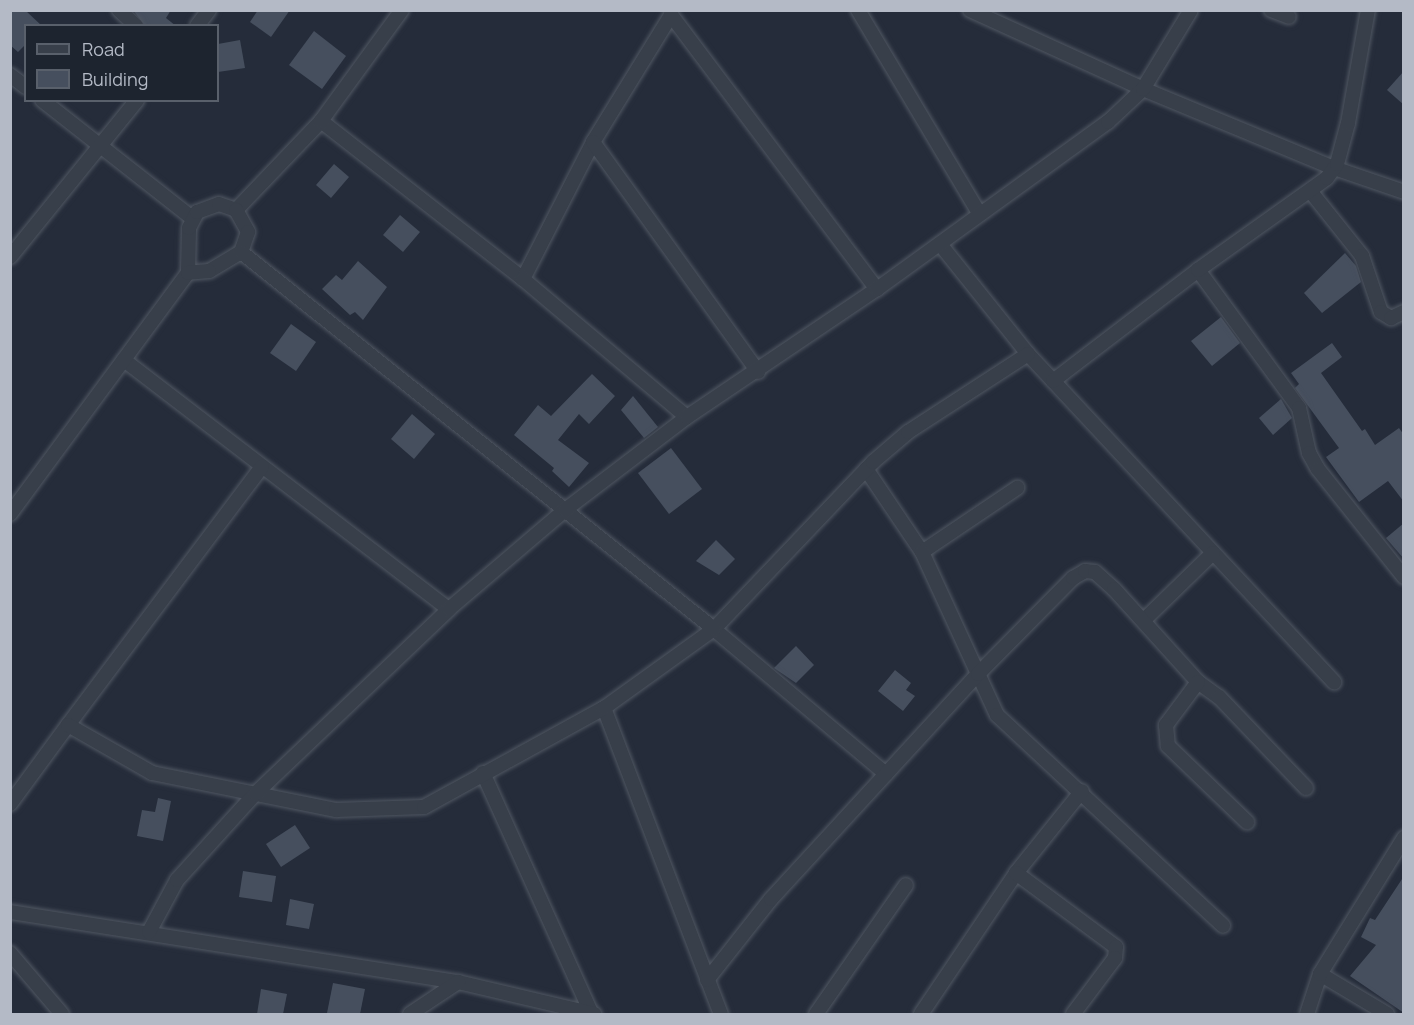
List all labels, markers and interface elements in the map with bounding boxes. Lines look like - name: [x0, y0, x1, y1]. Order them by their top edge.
- legend: [24, 24, 219, 102]
- text: Road: [82, 37, 125, 61]
- text: Building: [82, 67, 148, 91]

